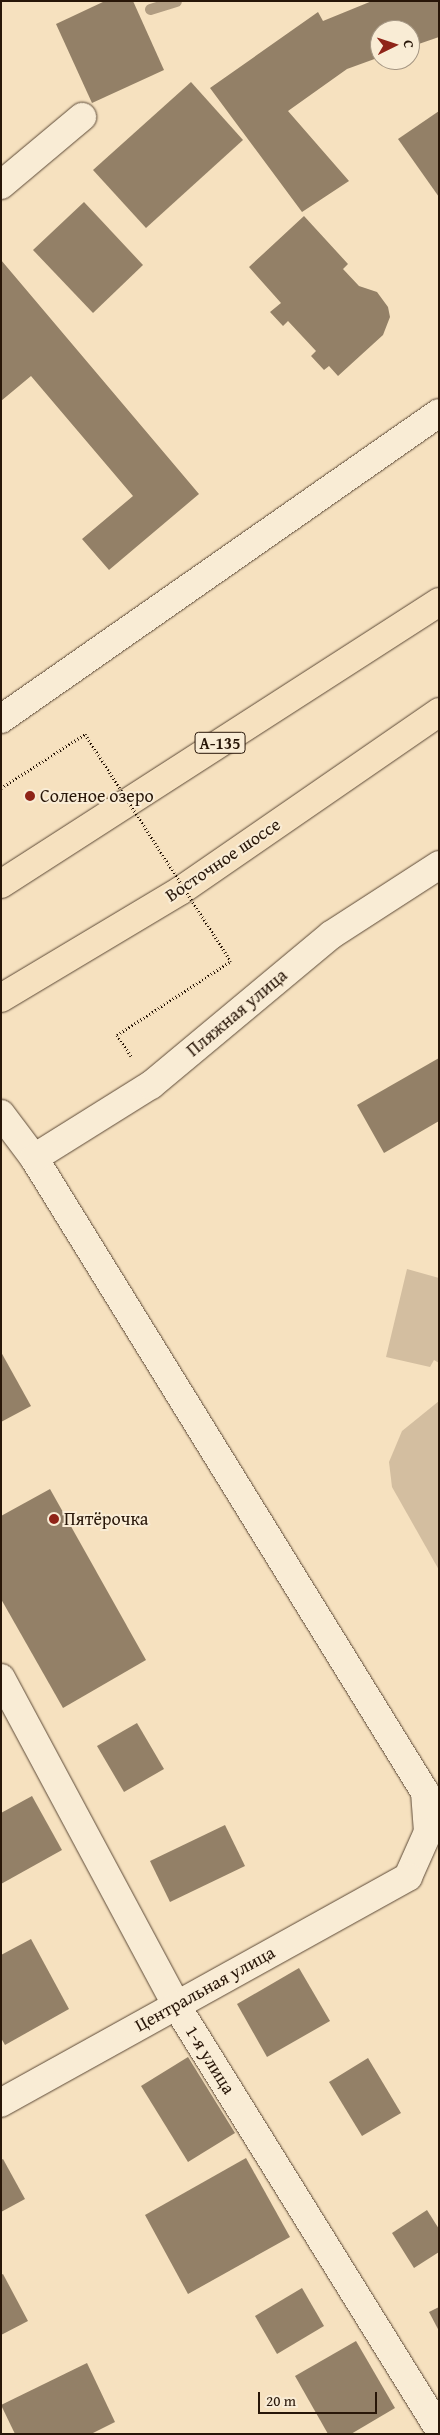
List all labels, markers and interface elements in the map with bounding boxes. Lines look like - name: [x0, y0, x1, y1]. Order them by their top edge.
- north arrow: [370, 20, 420, 70]
- text: С: [399, 39, 419, 49]
- road number: А-135: [194, 730, 246, 756]
- place label: Соленое озеро: [40, 785, 154, 807]
- marker: Соленое озеро: [24, 790, 36, 802]
- street label: Восточное шоссе: [161, 814, 285, 906]
- street label: Пляжная улица: [182, 965, 292, 1061]
- place label: Пятёрочка: [64, 1508, 148, 1530]
- marker: Пятёрочка: [48, 1513, 60, 1525]
- street label: Центральная улица: [131, 1942, 279, 2036]
- street label: 1-я улица: [181, 2022, 239, 2098]
- scale bar: [260, 2382, 379, 2414]
- text: 20 m: [266, 2390, 296, 2411]

